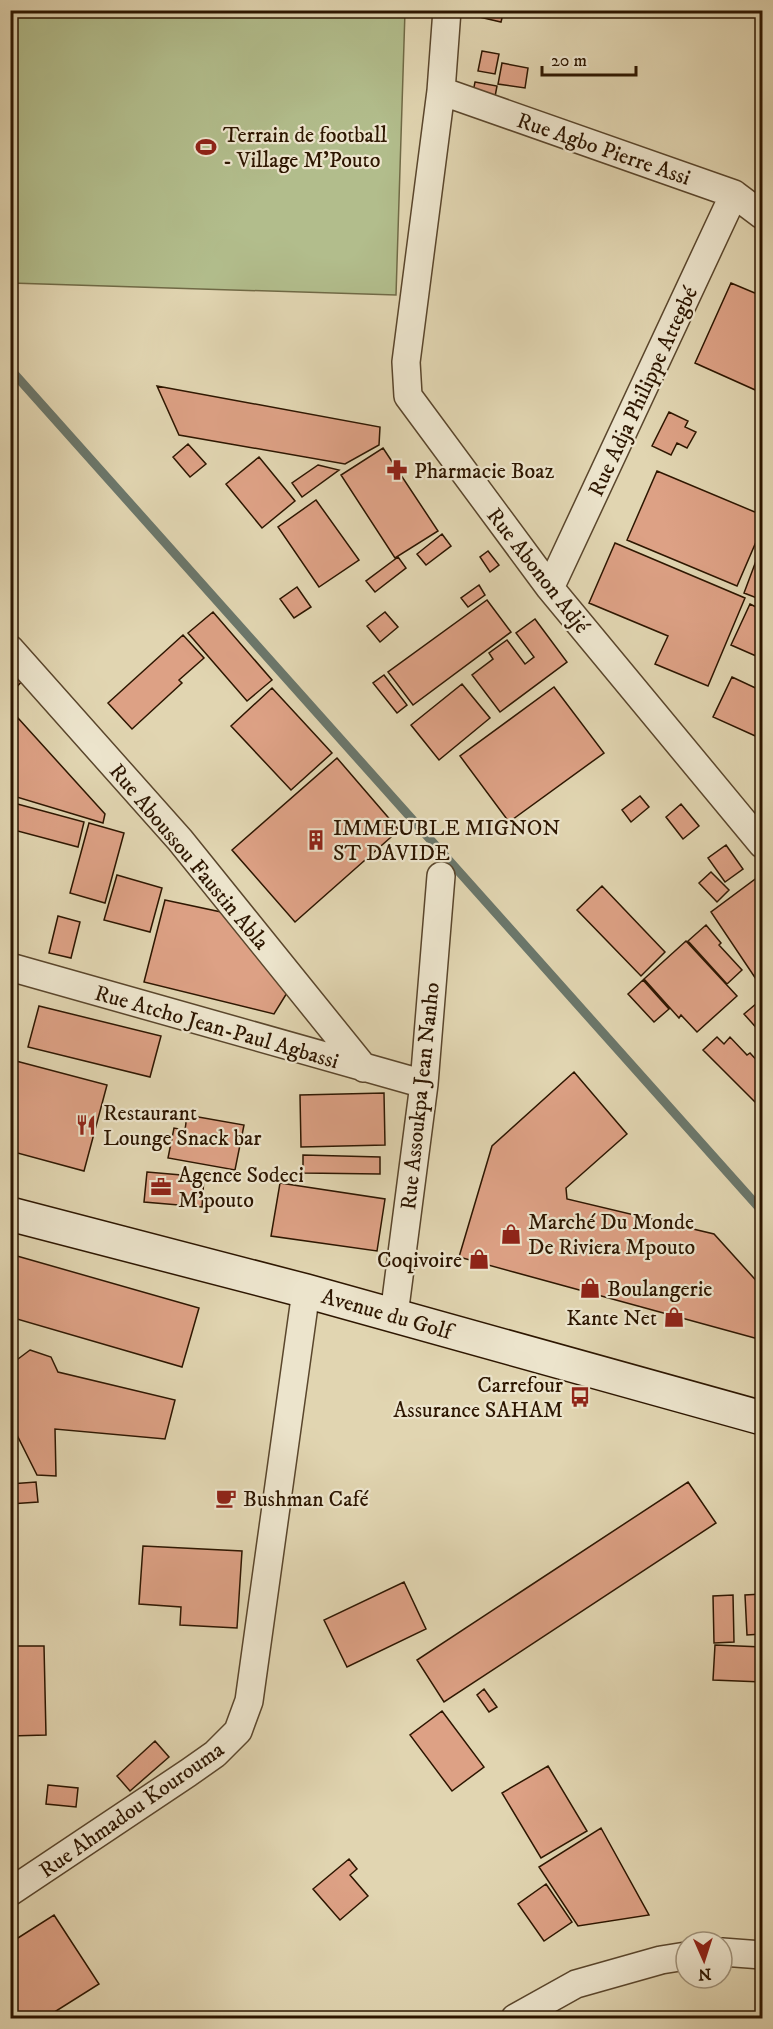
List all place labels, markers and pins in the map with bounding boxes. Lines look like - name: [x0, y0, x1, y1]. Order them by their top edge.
- place label: Terrain de football - Village M'Pouto: [223, 122, 388, 174]
- sports icon: Terrain de football - Village M'Pouto: [194, 135, 218, 159]
- pharmacy icon: Pharmacie Boaz: [385, 458, 409, 482]
- place label: Pharmacie Boaz: [414, 458, 555, 485]
- place label: IMMEUBLE MIGNON ST DAVIDE: [333, 815, 560, 867]
- building icon: IMMEUBLE MIGNON ST DAVIDE: [304, 828, 328, 852]
- place label: Restaurant Lounge Snack bar: [103, 1100, 262, 1152]
- restaurant icon: Restaurant Lounge Snack bar: [74, 1113, 98, 1137]
- place label: Agence Sodeci M'pouto: [178, 1162, 304, 1214]
- office icon: Agence Sodeci M'pouto: [149, 1175, 173, 1199]
- place label: Marché Du Monde De Riviera Mpouto: [528, 1209, 695, 1261]
- shop icon: Marché Du Monde De Riviera Mpouto: [499, 1222, 523, 1246]
- place label: Coqivoire: [377, 1247, 462, 1274]
- shop icon: Coqivoire: [467, 1247, 491, 1271]
- shop icon: Boulangerie: [578, 1276, 602, 1300]
- place label: Boulangerie: [607, 1276, 712, 1303]
- place label: Kante Net: [566, 1305, 657, 1332]
- shop icon: Kante Net: [662, 1305, 686, 1329]
- place label: Carrefour Assurance SAHAM: [393, 1372, 564, 1424]
- bus stop icon: Carrefour Assurance SAHAM: [568, 1385, 592, 1409]
- cafe icon: Bushman Café: [214, 1486, 238, 1510]
- place label: Bushman Café: [243, 1486, 369, 1513]

